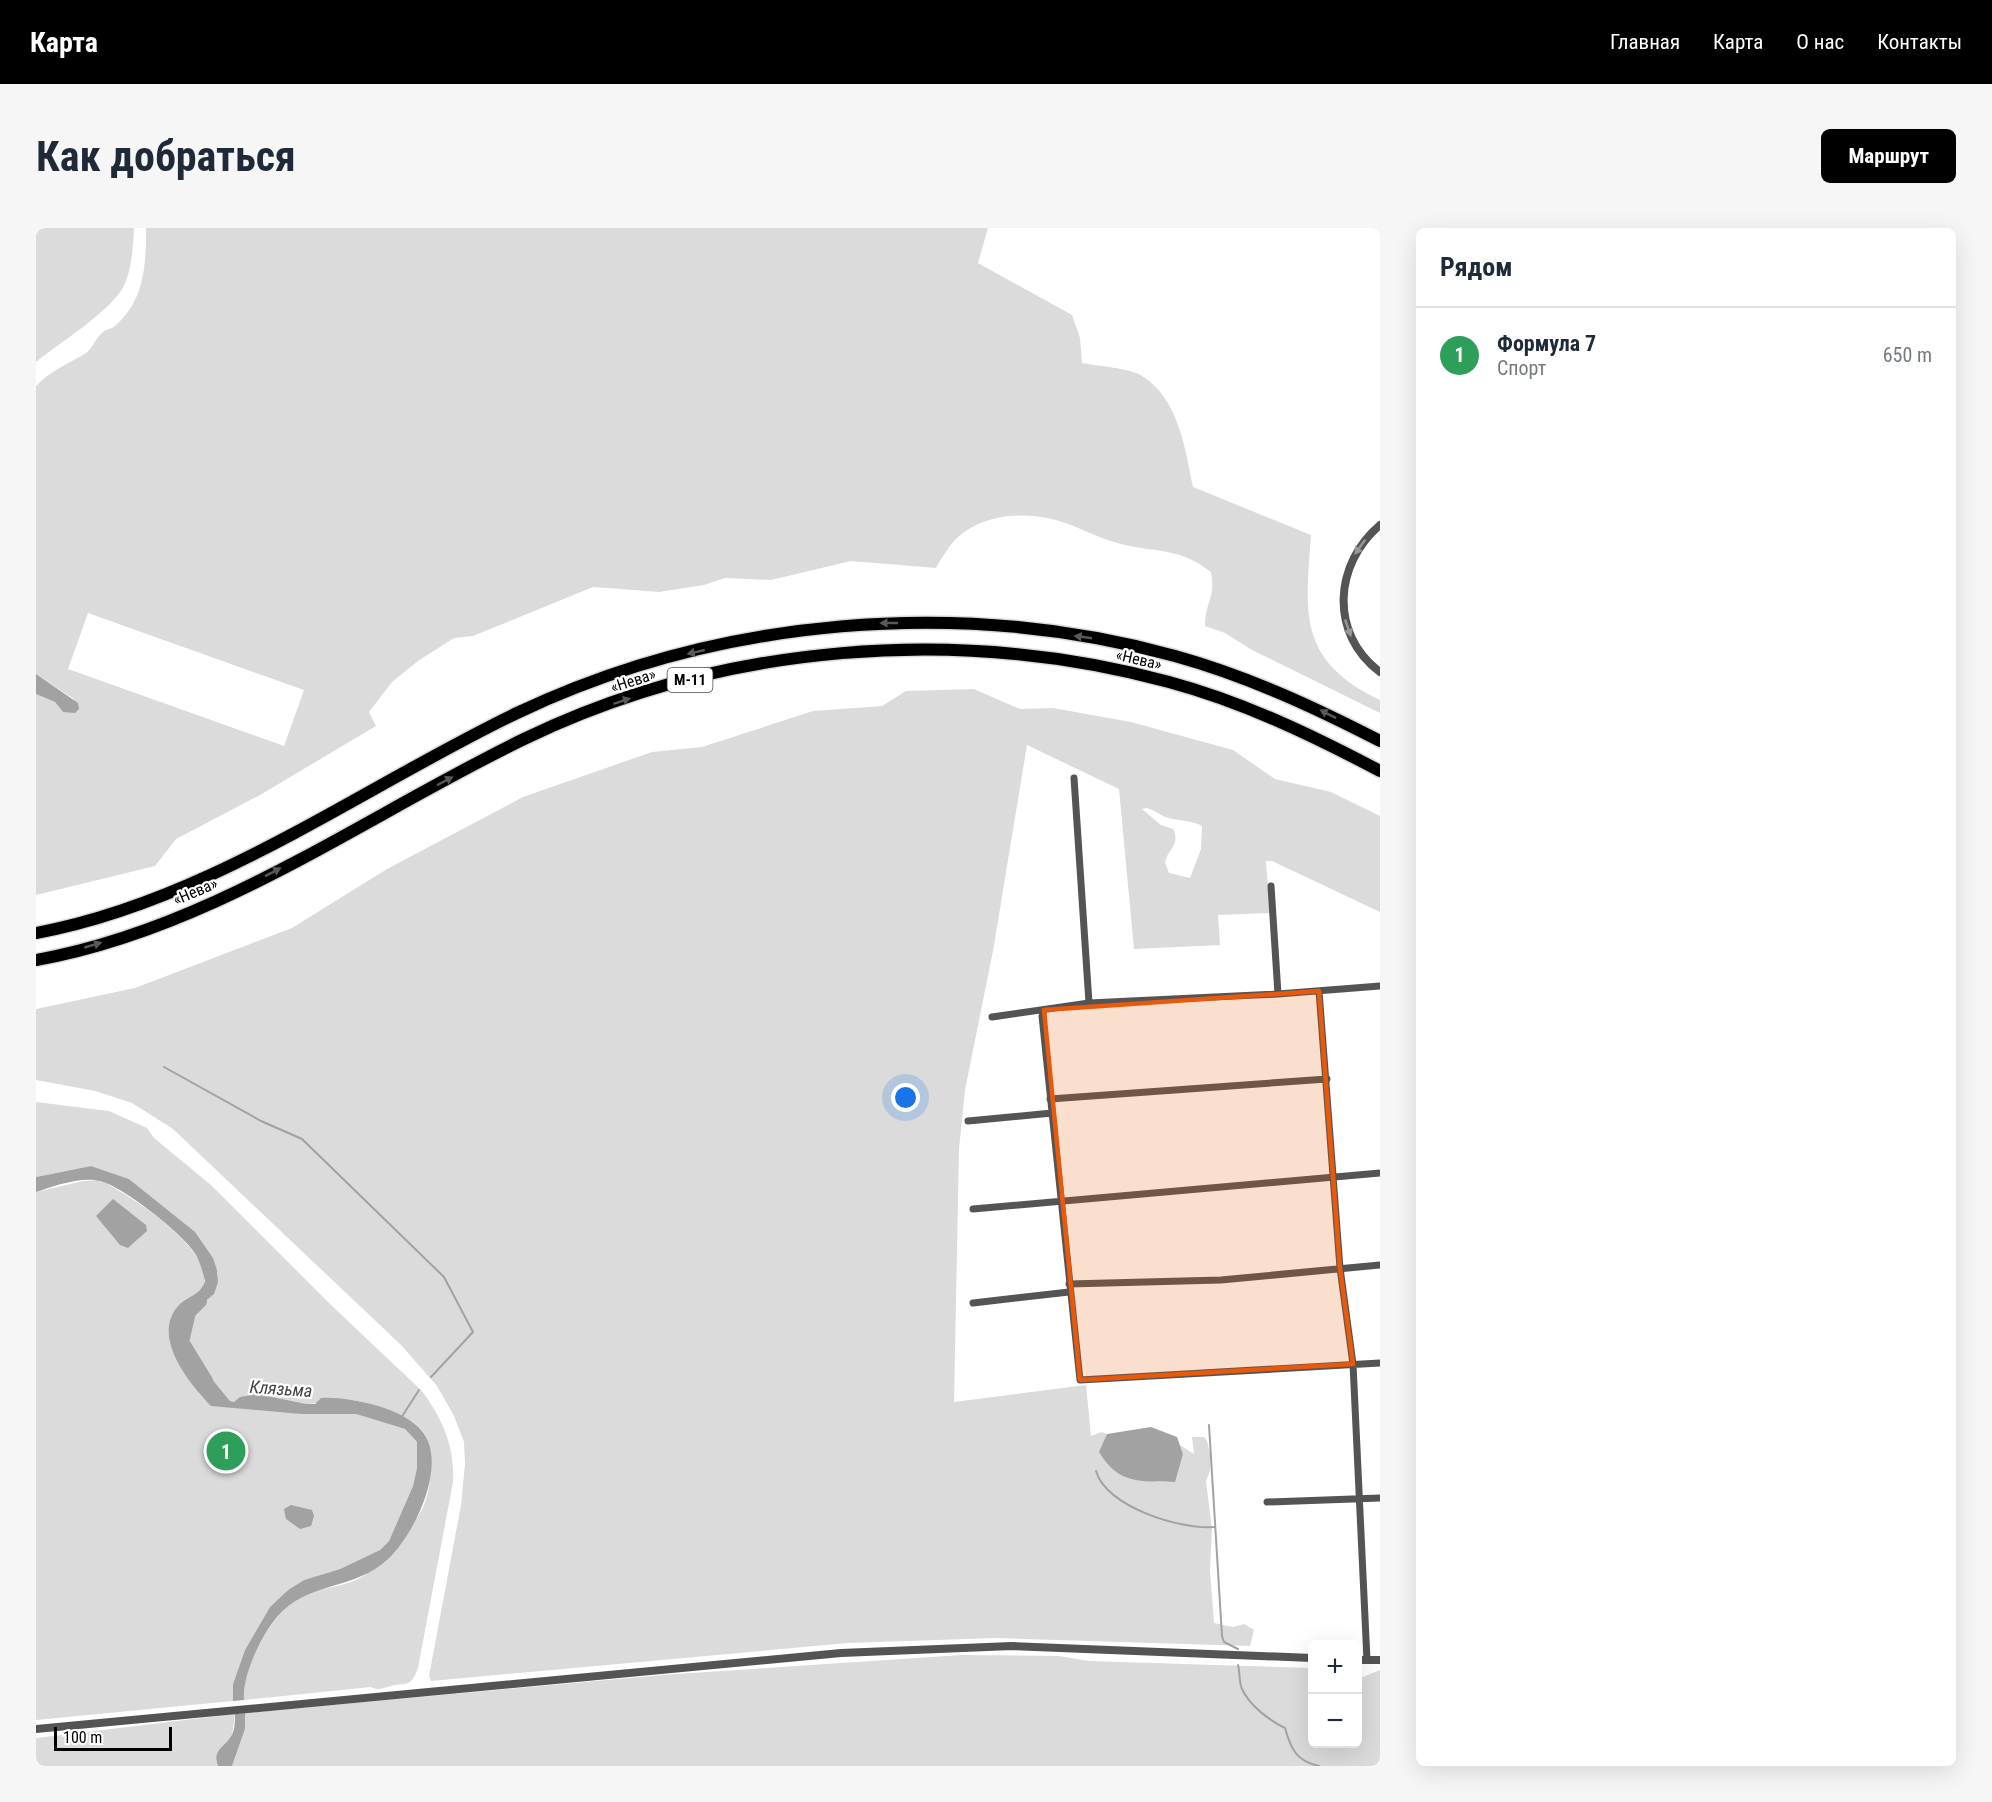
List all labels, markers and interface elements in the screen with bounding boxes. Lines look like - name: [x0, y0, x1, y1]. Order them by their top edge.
- text: Карта: [30, 26, 98, 59]
- text: Главная: [1610, 30, 1680, 54]
- text: Карта: [1713, 30, 1763, 54]
- text: О нас: [1796, 30, 1844, 54]
- text: Контакты: [1877, 30, 1962, 54]
- button: Маршрут: [1821, 129, 1956, 183]
- text: Как добраться: [36, 132, 296, 181]
- text: Рядом: [1440, 252, 1512, 282]
- text: Формула 7: [1497, 331, 1596, 356]
- text: 1: [1454, 343, 1465, 367]
- text: 650 m: [1883, 343, 1932, 367]
- text: Спорт: [1497, 356, 1546, 380]
- one-way arrow: [1354, 538, 1366, 554]
- one-way arrow: [879, 618, 898, 628]
- one-way arrow: [1344, 619, 1354, 637]
- one-way arrow: [1074, 632, 1093, 641]
- street label: «Нева»: [1114, 645, 1164, 674]
- one-way arrow: [687, 647, 706, 657]
- street label: «Нева»: [608, 664, 659, 697]
- road number: М-11: [668, 668, 712, 692]
- one-way arrow: [613, 695, 631, 705]
- one-way arrow: [1319, 710, 1337, 720]
- one-way arrow: [437, 776, 454, 786]
- one-way arrow: [264, 867, 281, 877]
- street label: «Нева»: [170, 874, 221, 909]
- one-way arrow: [84, 940, 102, 949]
- your location: [891, 1083, 920, 1112]
- water label: Клязьма: [249, 1376, 313, 1401]
- pin: 1: [206, 1428, 246, 1474]
- map controls: [1308, 1640, 1362, 1748]
- button: +: [1308, 1640, 1362, 1694]
- button: −: [1308, 1694, 1362, 1748]
- scale bar: [54, 1724, 172, 1752]
- text: 100 m: [63, 1728, 102, 1747]

